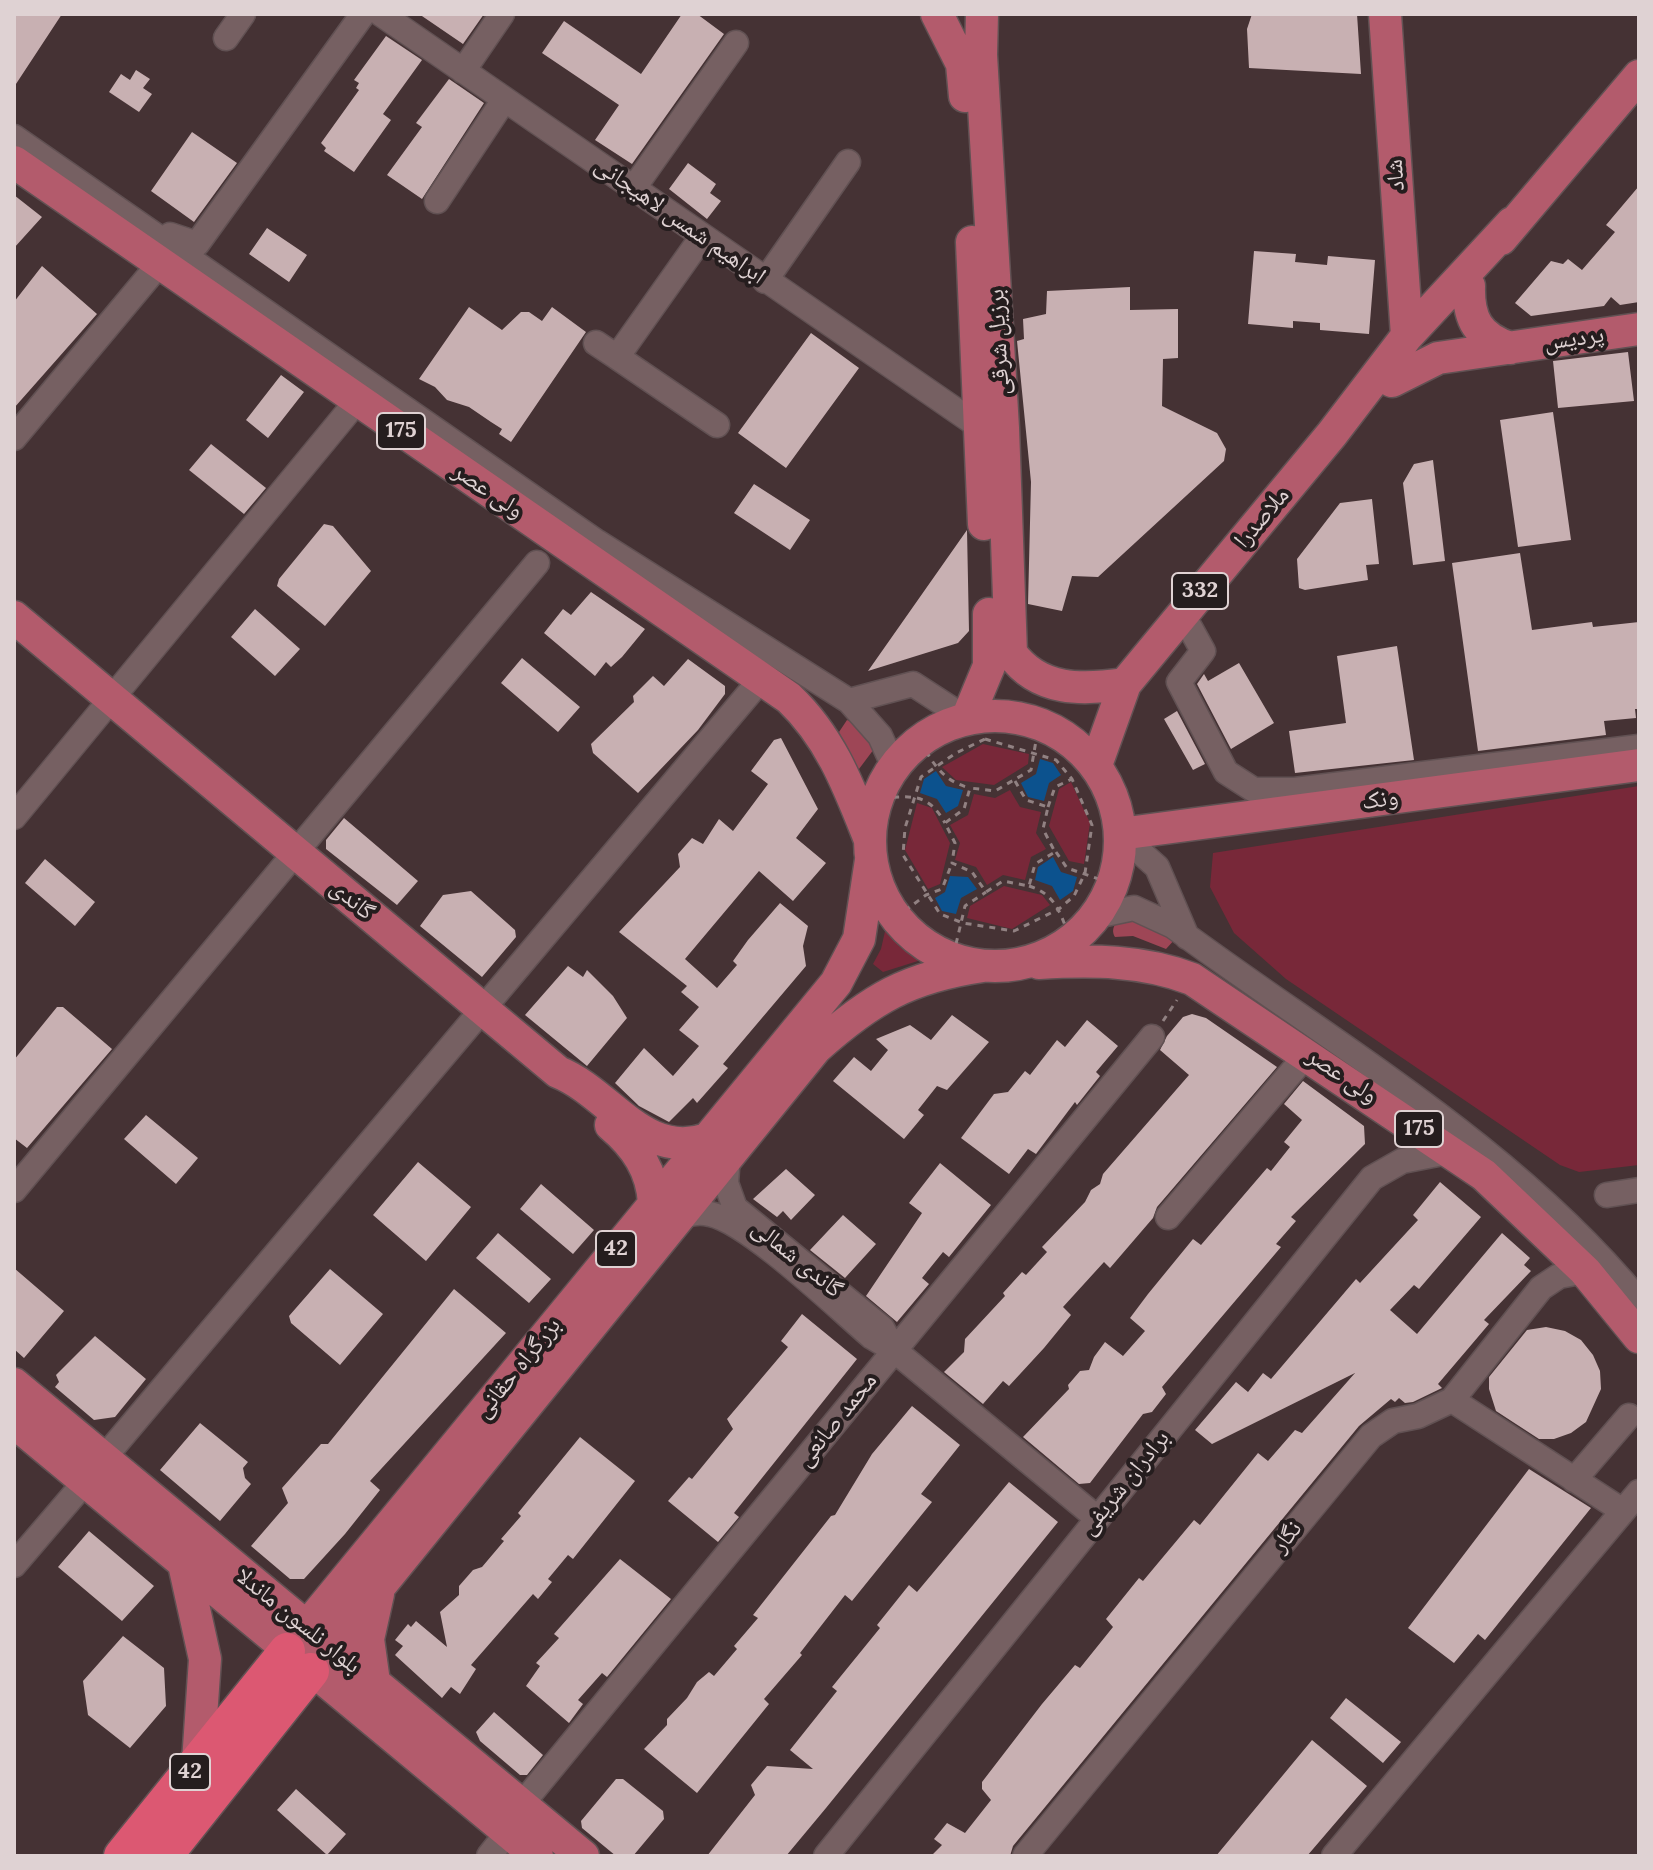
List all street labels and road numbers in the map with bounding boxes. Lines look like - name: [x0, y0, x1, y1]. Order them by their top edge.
- street label: ابراهیم شمس لاهیجانی: [589, 151, 771, 291]
- street label: شاد: [1381, 158, 1411, 192]
- street label: برزیل شرقی: [982, 288, 1016, 396]
- street label: پردیس: [1542, 321, 1606, 357]
- road number: 175: [377, 413, 425, 449]
- street label: ولی عصر: [447, 457, 529, 525]
- street label: ملاصدرا: [1228, 482, 1296, 554]
- road number: 332: [1172, 573, 1228, 609]
- street label: ونک: [1360, 783, 1400, 817]
- street label: گاندی: [324, 873, 380, 927]
- street label: ولی عصر: [1301, 1042, 1383, 1110]
- road number: 175: [1395, 1111, 1443, 1147]
- street label: گاندی شمالی: [746, 1214, 848, 1304]
- road number: 42: [596, 1231, 636, 1267]
- street label: بزرگراه حقانی: [469, 1312, 567, 1424]
- street label: محمد صانعی: [790, 1367, 884, 1473]
- street label: برادران شریفی: [1074, 1425, 1176, 1541]
- street label: نگار: [1265, 1515, 1309, 1559]
- street label: بلوار نلسون ماندلا: [230, 1562, 366, 1680]
- road number: 42: [170, 1754, 210, 1790]

